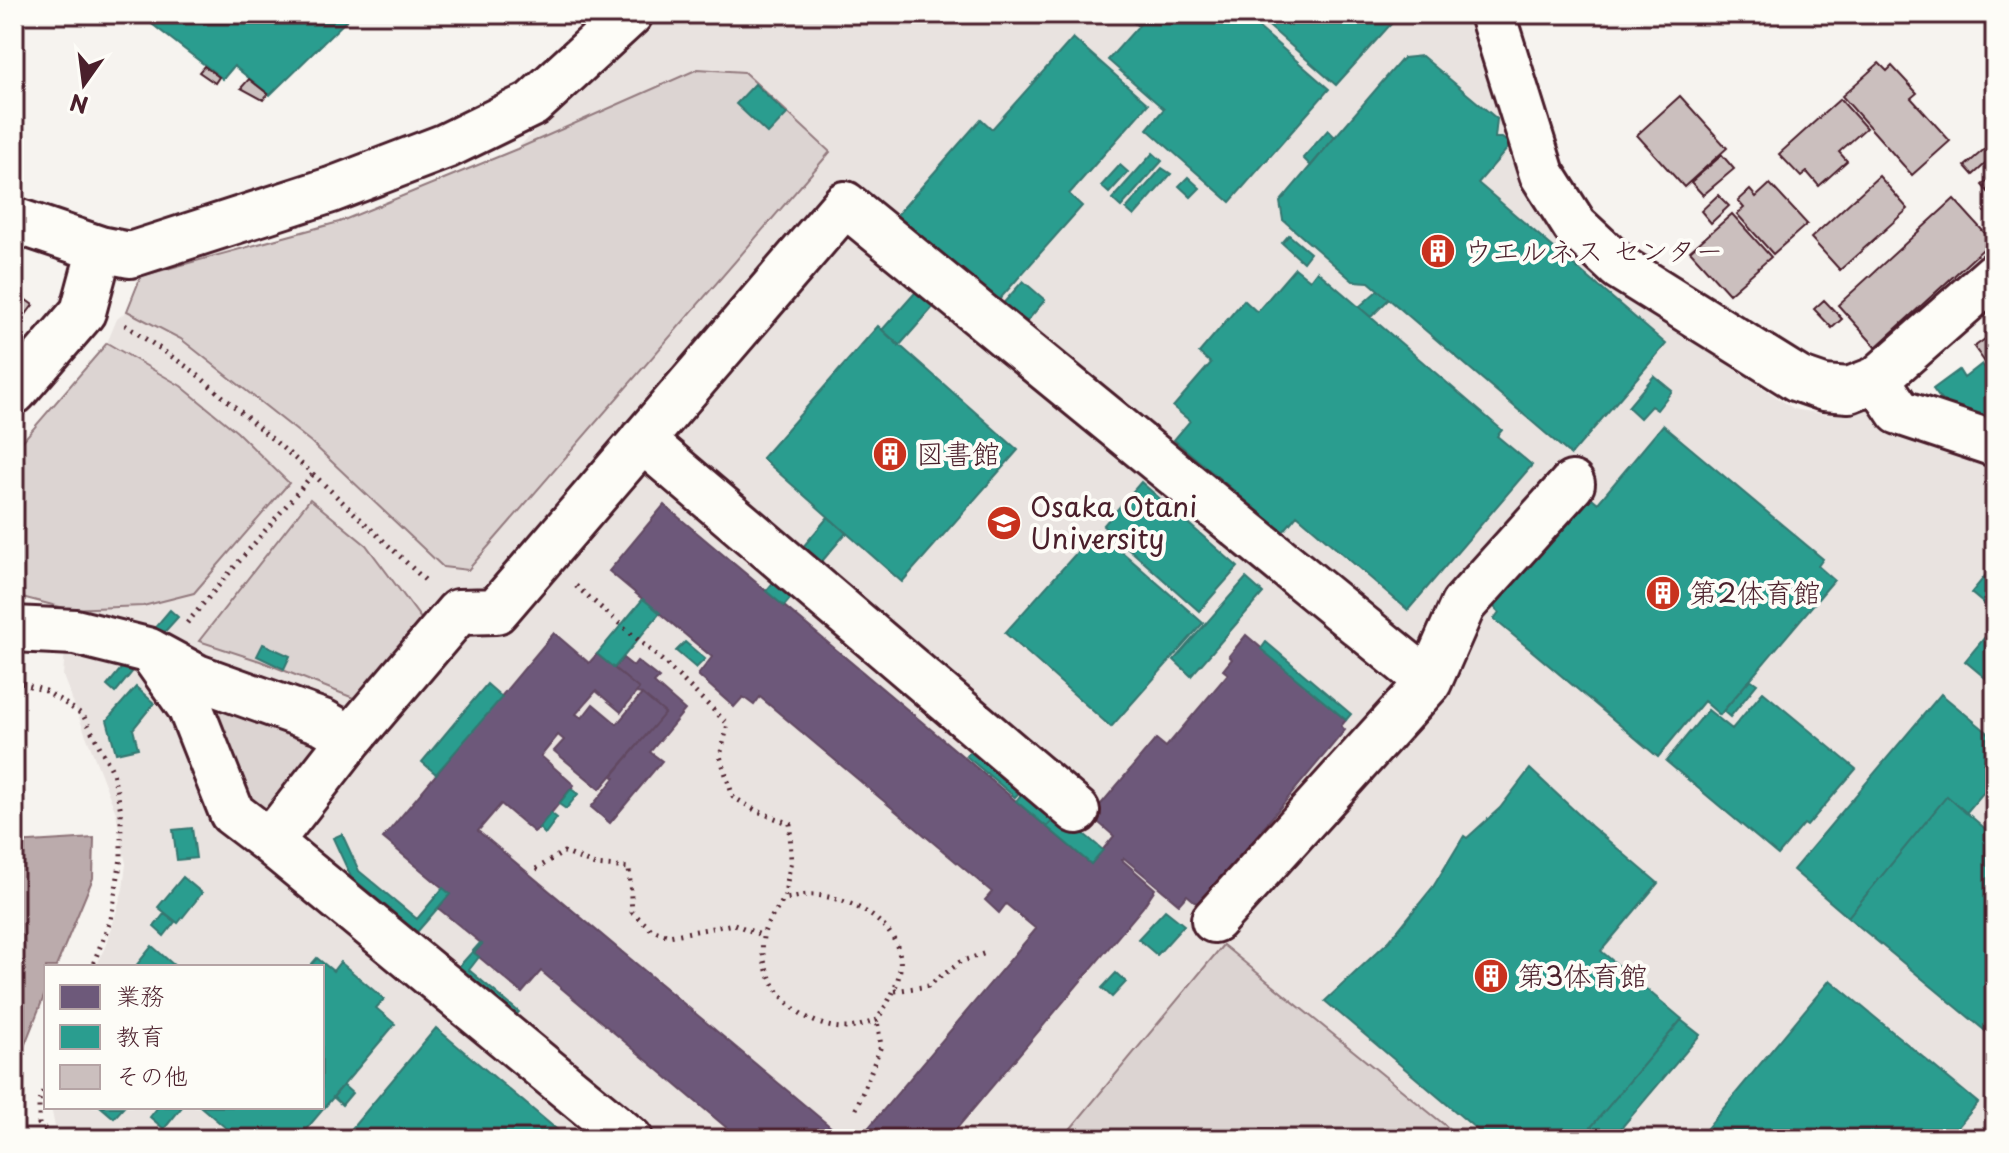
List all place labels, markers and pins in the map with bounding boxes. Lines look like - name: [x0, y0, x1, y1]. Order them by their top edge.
- place label: ウエルネス センター: [1464, 228, 1723, 271]
- building icon: ウエルネス センター: [1419, 232, 1457, 270]
- place label: 図書館: [916, 431, 1000, 474]
- building icon: 図書館: [871, 435, 909, 473]
- place label: Osaka Otani University: [1030, 484, 1197, 559]
- school or university icon: Osaka Otani University: [985, 504, 1023, 542]
- place label: 第2体育館: [1689, 570, 1821, 613]
- building icon: 第2体育館: [1644, 574, 1682, 612]
- place label: 第3体育館: [1517, 953, 1647, 996]
- building icon: 第3体育館: [1472, 957, 1510, 995]

